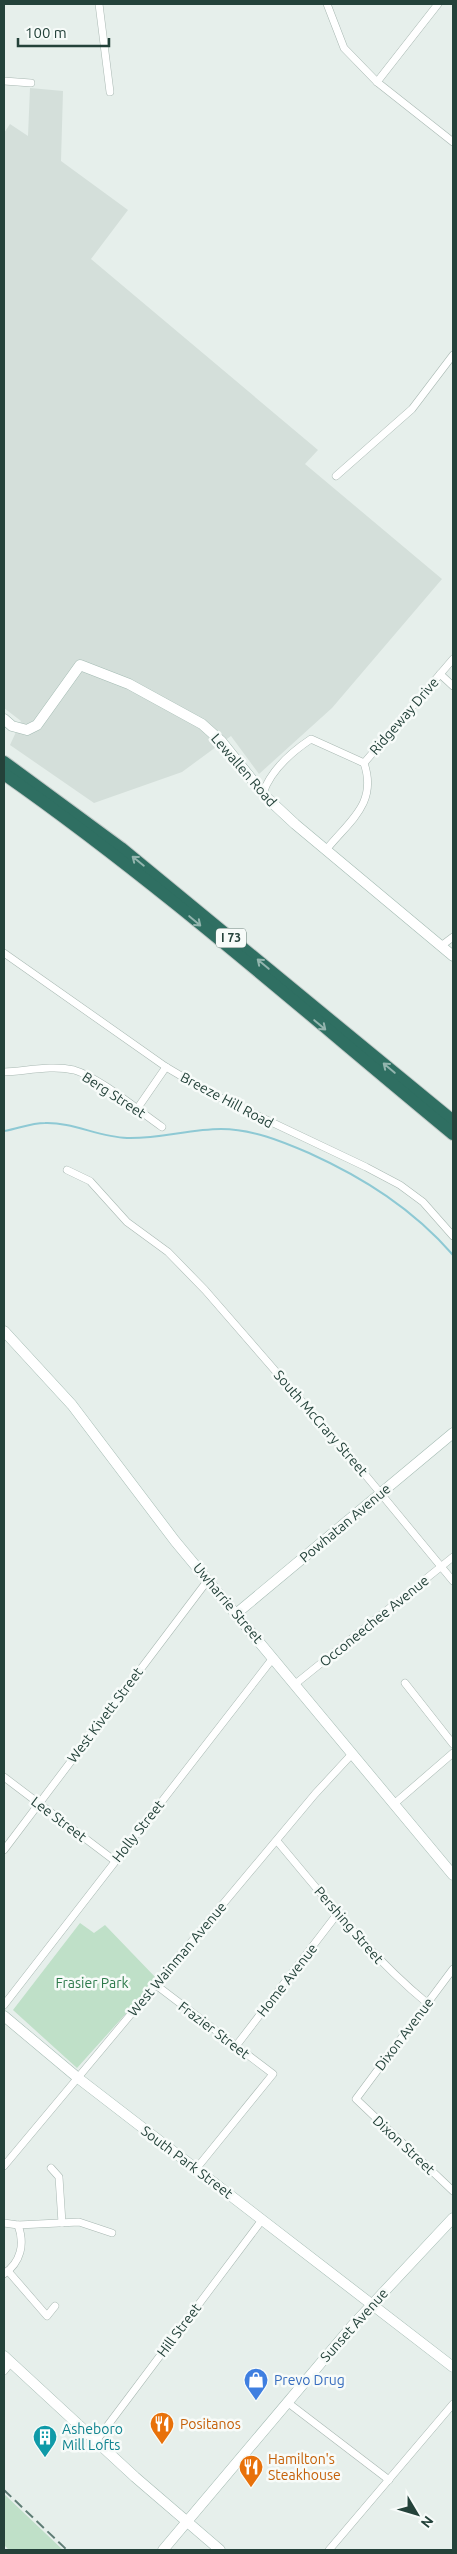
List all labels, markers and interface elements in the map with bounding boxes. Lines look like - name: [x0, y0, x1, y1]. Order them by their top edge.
- scale bar: [18, 15, 109, 47]
- text: 100 m: [25, 24, 67, 41]
- street label: Ridgeway Drive: [366, 674, 442, 758]
- street label: Lewallen Road: [208, 730, 280, 810]
- one-way arrow: [131, 856, 144, 867]
- one-way arrow: [188, 915, 201, 926]
- road number: I 73: [216, 928, 246, 948]
- one-way arrow: [257, 959, 270, 970]
- one-way arrow: [314, 1019, 327, 1030]
- one-way arrow: [382, 1062, 395, 1073]
- street label: Berg Street: [79, 1069, 149, 1122]
- street label: Breeze Hill Road: [178, 1069, 276, 1131]
- street label: South McCrary Street: [271, 1367, 372, 1479]
- street label: Powhatan Avenue: [296, 1480, 394, 1566]
- street label: Uwharrie Street: [190, 1560, 266, 1647]
- street label: Occoneechee Avenue: [316, 1572, 432, 1670]
- street label: West Kivett Street: [64, 1664, 146, 1766]
- street label: Lee Street: [28, 1793, 90, 1845]
- street label: Holly Street: [109, 1796, 167, 1865]
- street label: Pershing Street: [311, 1883, 387, 1967]
- street label: West Wainman Avenue: [125, 1899, 229, 2019]
- street label: Home Avenue: [254, 1940, 320, 2020]
- park label: Frasier Park: [55, 1975, 129, 1991]
- street label: Dixon Avenue: [372, 1995, 436, 2073]
- street label: Frazier Street: [175, 1998, 253, 2062]
- street label: Dixon Street: [370, 2112, 439, 2178]
- street label: South Park Street: [138, 2122, 236, 2202]
- street label: Sunset Avenue: [317, 2285, 391, 2365]
- street label: Hill Street: [154, 2300, 205, 2360]
- shop icon: Prevo Drug: [243, 2367, 269, 2401]
- place label: Prevo Drug: [274, 2372, 345, 2388]
- restaurant icon: Positanos: [149, 2411, 175, 2445]
- place label: Positanos: [180, 2416, 241, 2432]
- place label: Asheboro Mill Lofts: [62, 2421, 123, 2453]
- building icon: Asheboro Mill Lofts: [32, 2424, 58, 2458]
- place label: Hamilton's Steakhouse: [268, 2451, 341, 2483]
- restaurant icon: Hamilton's Steakhouse: [238, 2454, 264, 2488]
- north arrow: [392, 2489, 442, 2539]
- text: N: [418, 2513, 437, 2531]

